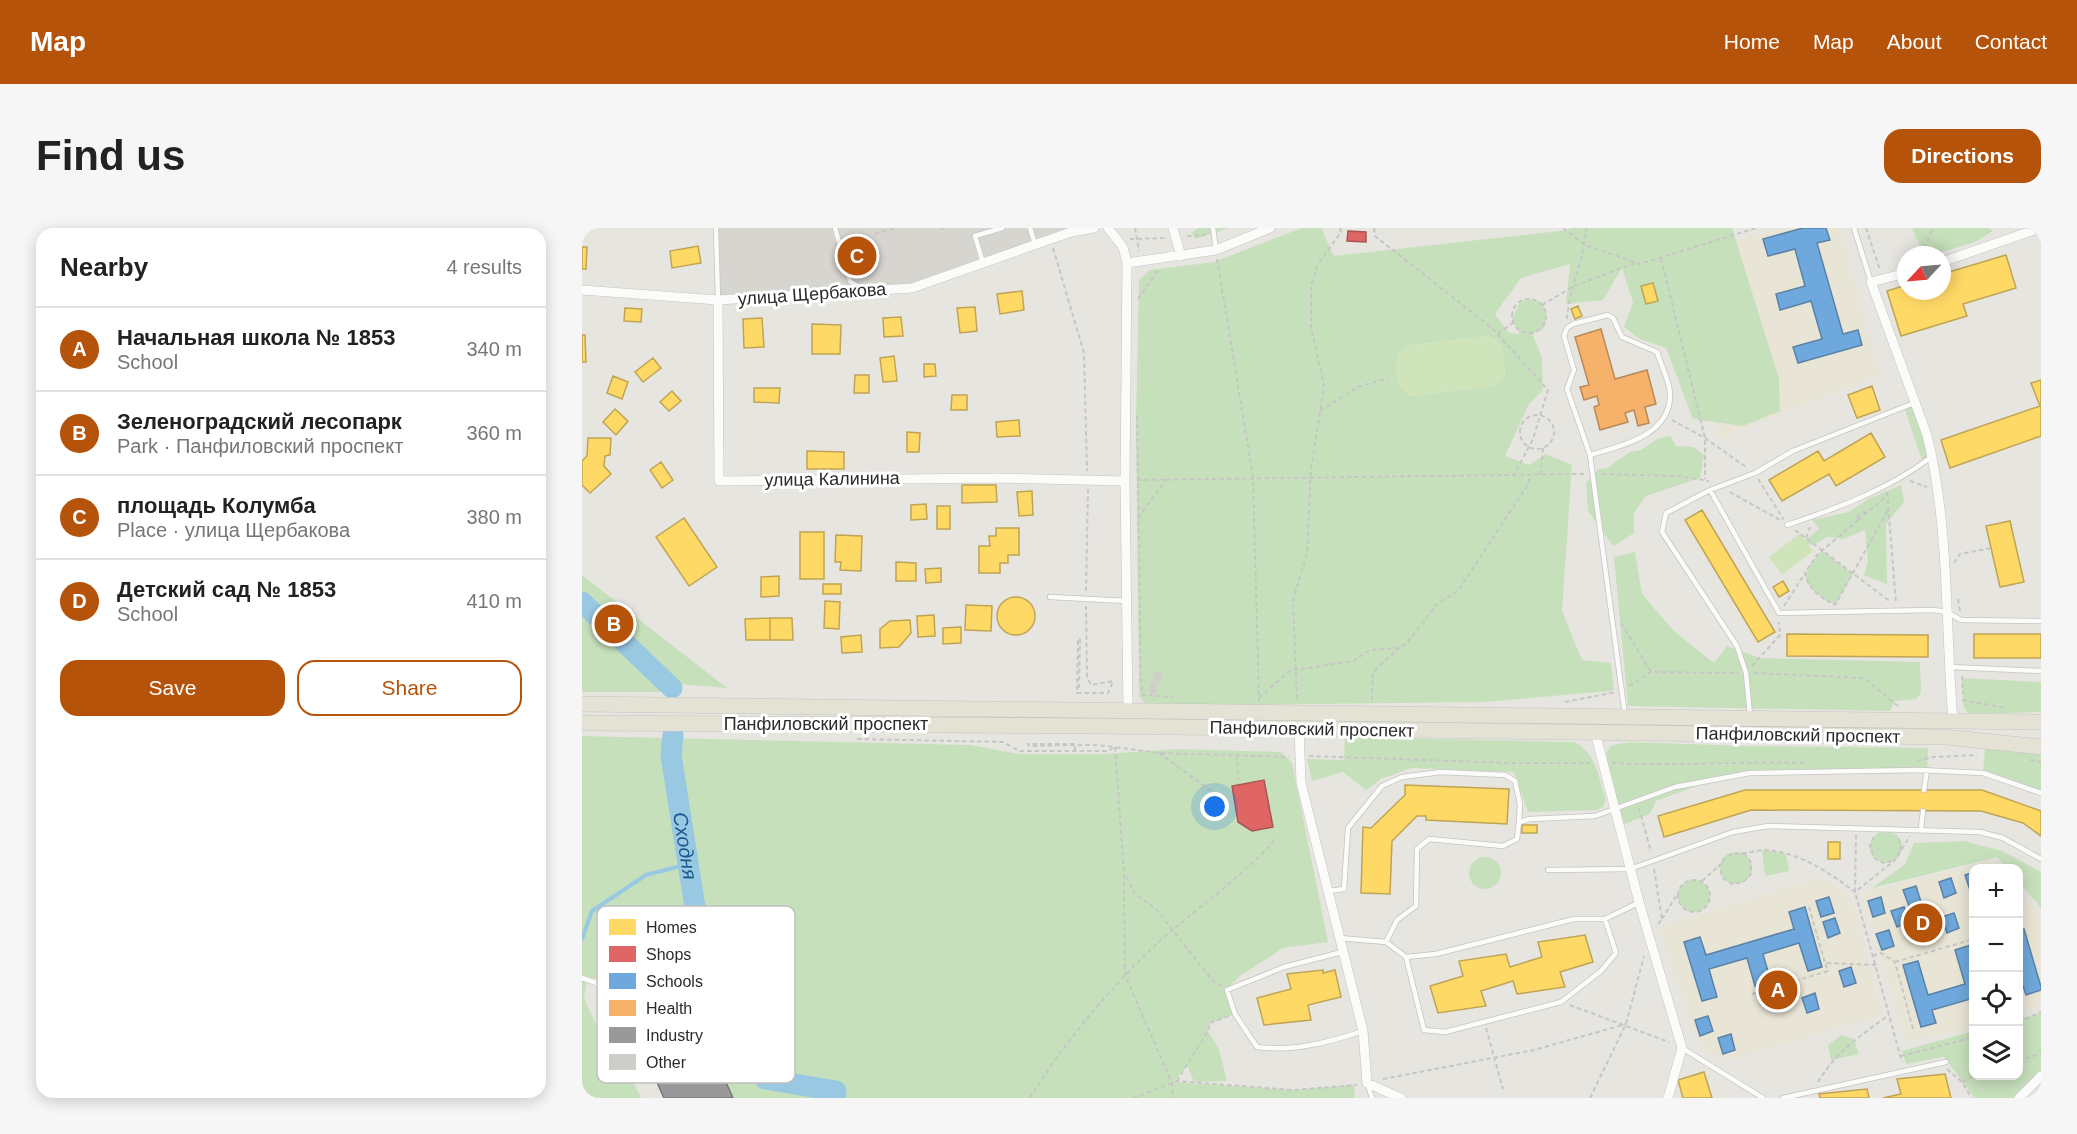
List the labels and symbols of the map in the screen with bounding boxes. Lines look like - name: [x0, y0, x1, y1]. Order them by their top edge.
- pin: C: [838, 234, 876, 279]
- north arrow: [1897, 246, 1951, 300]
- street label: улица Щербакова: [737, 279, 888, 309]
- street label: улица Калинина: [764, 468, 901, 490]
- pin: B: [594, 602, 633, 646]
- street label: Панфиловский проспект: [724, 714, 928, 734]
- street label: Панфиловский проспект: [1210, 717, 1414, 741]
- street label: Панфиловский проспект: [1696, 723, 1900, 747]
- your location: [1200, 792, 1229, 821]
- water label: Сходня: [669, 810, 702, 881]
- pin: D: [1904, 900, 1942, 946]
- legend: [597, 906, 795, 1083]
- text: Homes: [646, 919, 697, 936]
- text: Shops: [646, 946, 691, 963]
- pin: A: [1758, 968, 1798, 1012]
- text: Schools: [646, 973, 703, 990]
- text: Health: [646, 1000, 692, 1017]
- text: Industry: [646, 1027, 703, 1044]
- text: Other: [646, 1054, 687, 1071]

